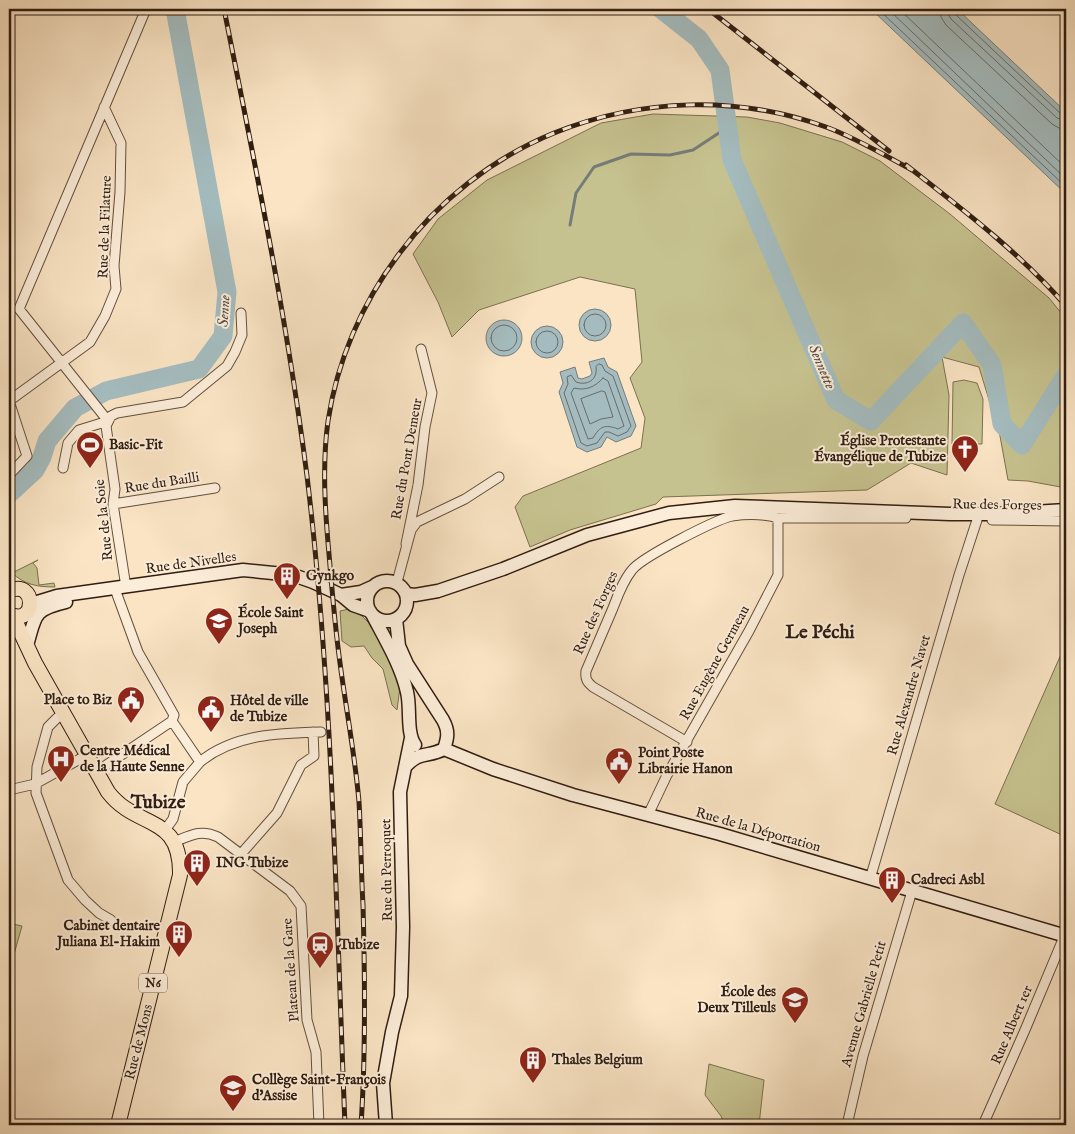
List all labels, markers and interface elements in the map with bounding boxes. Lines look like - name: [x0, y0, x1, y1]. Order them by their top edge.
- street label: Rue de la Filature: [94, 174, 116, 279]
- water label: Senne: [213, 294, 235, 328]
- water label: Sennette: [804, 342, 840, 392]
- street label: Rue du Pont Demeur: [387, 397, 427, 521]
- sports icon: Basic-Fit: [75, 430, 105, 469]
- place label: Église Protestante Évangélique de Tubize: [814, 431, 947, 466]
- church icon: Église Protestante Évangélique de Tubize: [950, 434, 980, 473]
- place label: Basic-Fit: [109, 436, 163, 454]
- street label: Rue du Bailli: [123, 468, 201, 498]
- street label: Rue de la Soie: [91, 478, 117, 562]
- street label: Rue des Forges: [952, 495, 1042, 515]
- street label: Rue de Nivelles: [144, 548, 238, 578]
- building icon: Gynkgo: [272, 561, 302, 600]
- place label: Gynkgo: [306, 567, 355, 585]
- street label: Rue des Forges: [570, 568, 622, 658]
- street label: Rue Eugène Germeau: [676, 602, 754, 724]
- place label: École Saint Joseph: [236, 603, 304, 638]
- school or university icon: École Saint Joseph: [204, 606, 234, 645]
- district label: Le Péchi: [785, 621, 855, 645]
- street label: Rue Alexandre Navet: [883, 633, 935, 757]
- public building icon: Place to Biz: [116, 685, 146, 724]
- place label: Place to Biz: [44, 691, 113, 709]
- place label: Hôtel de ville de Tubize: [230, 692, 309, 726]
- public building icon: Hôtel de ville de Tubize: [196, 694, 226, 733]
- place label: Centre Médical de la Haute Senne: [80, 742, 185, 776]
- hospital icon: Centre Médical de la Haute Senne: [46, 744, 76, 783]
- place label: Point Poste Librairie Hanon: [638, 744, 733, 778]
- public building icon: Point Poste Librairie Hanon: [604, 746, 634, 785]
- district label: Tubize: [130, 791, 186, 815]
- street label: Rue de la Déportation: [693, 804, 823, 857]
- street label: Rue du Perroquet: [377, 818, 397, 921]
- building icon: ING Tubize: [182, 848, 212, 887]
- place label: ING Tubize: [216, 854, 289, 872]
- building icon: Cadreci Asbl: [877, 865, 907, 904]
- place label: Cadreci Asbl: [911, 871, 986, 889]
- place label: Cabinet dentaire Juliana El-Hakim: [55, 917, 161, 951]
- street label: Plateau de la Gare: [278, 917, 304, 1023]
- building icon: Cabinet dentaire Juliana El-Hakim: [164, 919, 194, 958]
- station icon: Tubize: [305, 930, 335, 969]
- place label: Tubize: [338, 936, 380, 954]
- street label: Avenue Gabrielle Petit: [837, 939, 891, 1070]
- road number: N6: [139, 974, 167, 992]
- place label: École des Deux Tilleuls: [697, 982, 776, 1017]
- street label: Rue Albert 1er: [987, 983, 1037, 1067]
- school or university icon: École des Deux Tilleuls: [780, 985, 810, 1024]
- street label: Rue de Mons: [121, 1002, 157, 1082]
- building icon: Thales Belgium: [518, 1045, 548, 1084]
- place label: Thales Belgium: [551, 1051, 643, 1069]
- place label: Collège Saint-François d'Assise: [252, 1071, 386, 1105]
- school or university icon: Collège Saint-François d'Assise: [218, 1073, 248, 1112]

